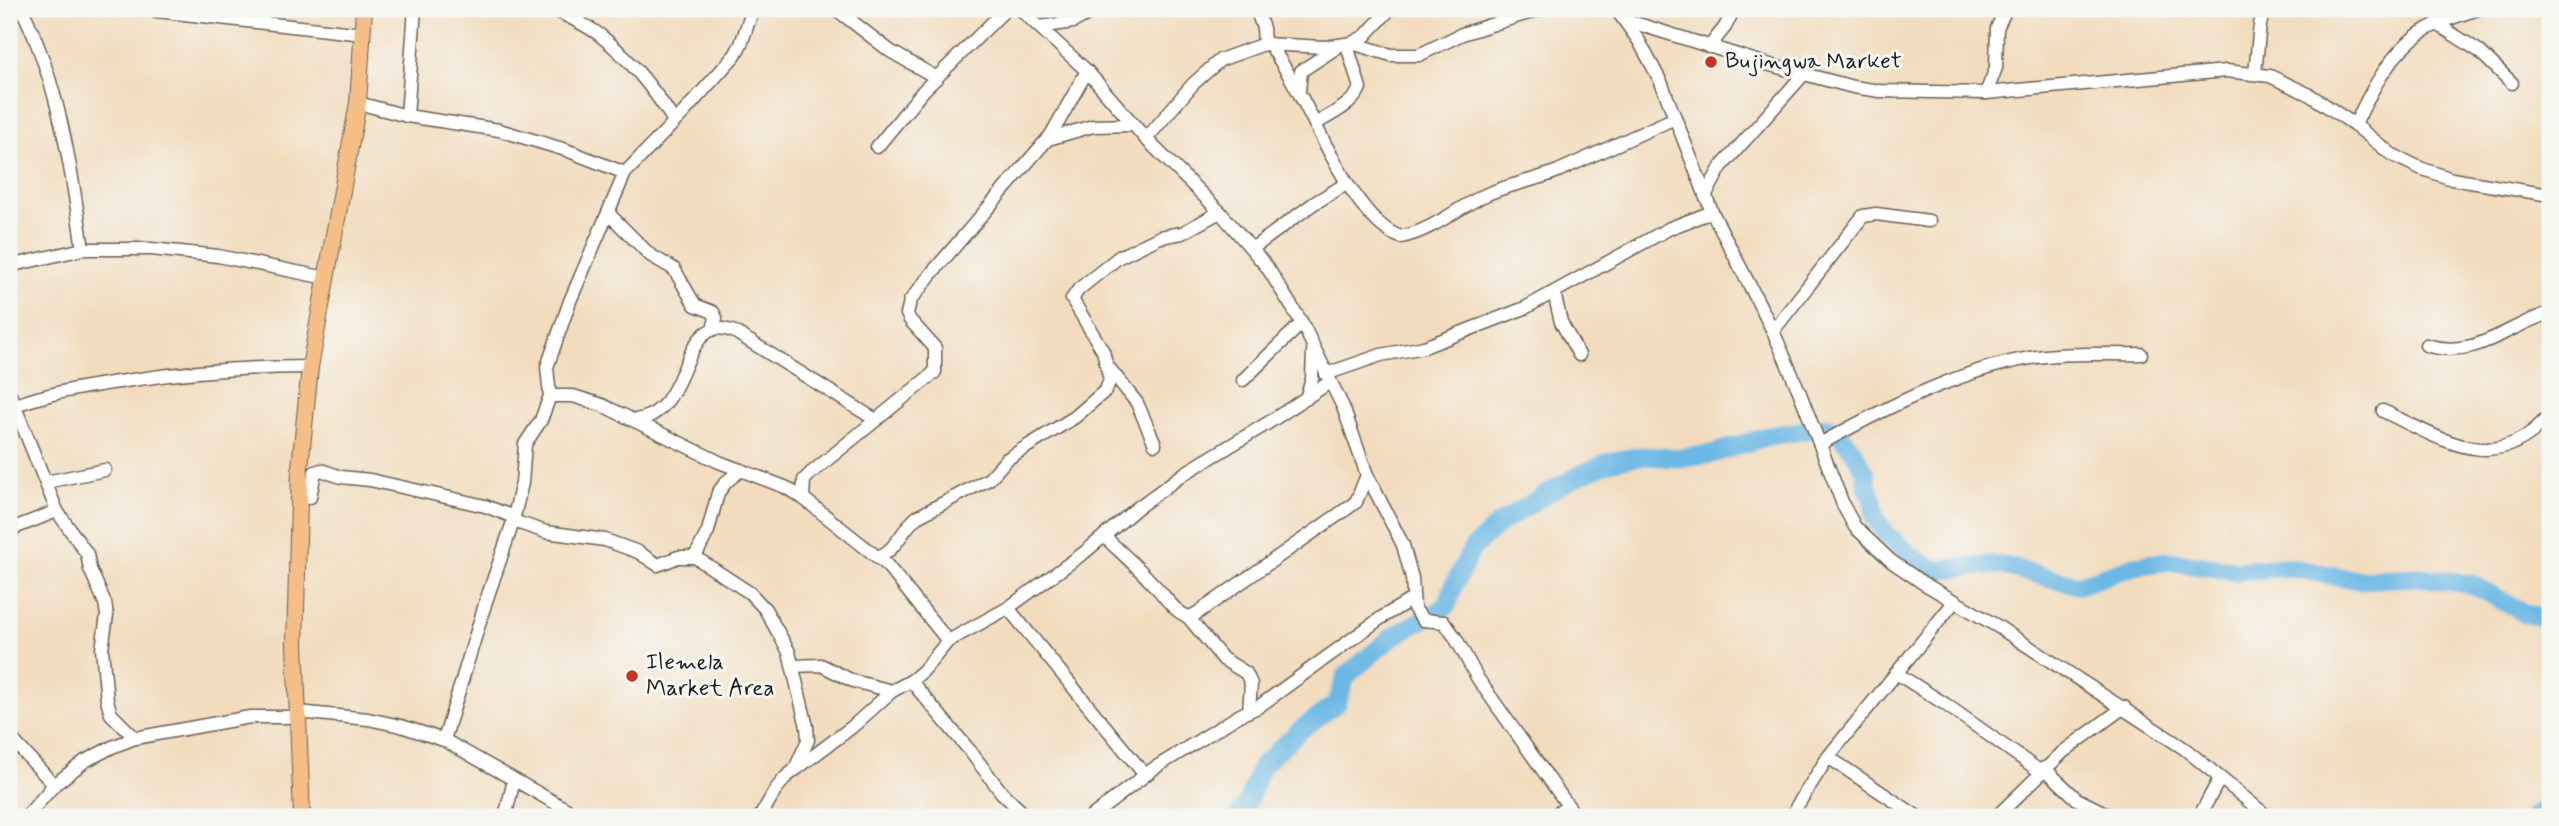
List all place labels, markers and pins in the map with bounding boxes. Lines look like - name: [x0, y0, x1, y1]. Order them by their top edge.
- place label: Bujingwa Market: [1725, 47, 1902, 77]
- marker: Bujingwa Market: [1703, 54, 1719, 70]
- place label: Ilemela Market Area: [646, 648, 775, 704]
- marker: Ilemela Market Area: [624, 668, 640, 684]

